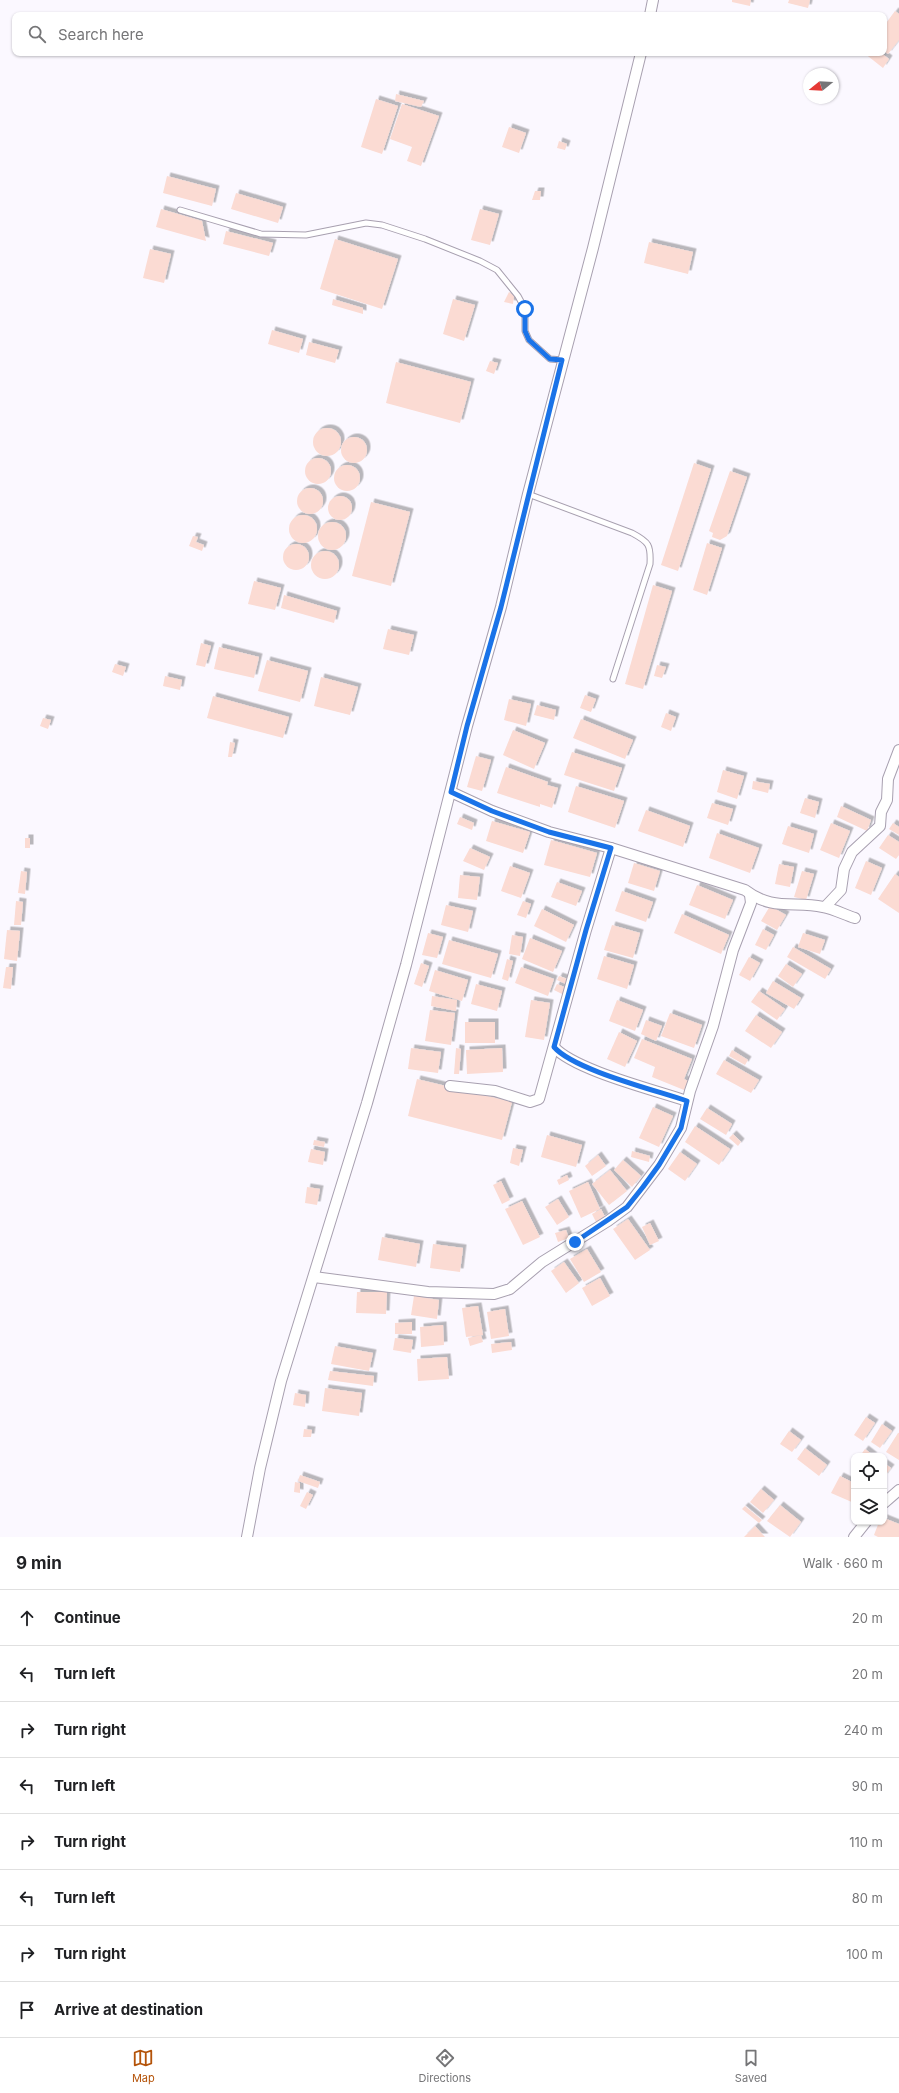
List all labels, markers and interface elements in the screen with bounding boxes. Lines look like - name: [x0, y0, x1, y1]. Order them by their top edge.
- search box: [12, 12, 887, 56]
- icon: search: [26, 23, 48, 45]
- text: Search here: [58, 25, 144, 44]
- north arrow: [803, 68, 839, 104]
- route start: [516, 300, 534, 318]
- route end: [566, 1233, 584, 1251]
- map controls: [851, 1453, 887, 1525]
- button: locate: [851, 1453, 887, 1489]
- button: layers: [851, 1489, 887, 1525]
- text: 9 min: [16, 1553, 62, 1573]
- text: Walk · 660 m: [803, 1555, 883, 1571]
- icon: ahead: [16, 1607, 38, 1629]
- text: Continue: [54, 1608, 121, 1627]
- text: 20 m: [852, 1610, 883, 1626]
- icon: left: [16, 1663, 38, 1685]
- text: Turn left: [54, 1664, 115, 1683]
- text: 20 m: [852, 1666, 883, 1682]
- icon: right: [16, 1719, 38, 1741]
- text: Turn right: [54, 1720, 126, 1739]
- text: 240 m: [844, 1722, 883, 1738]
- icon: left: [16, 1775, 38, 1797]
- text: Turn left: [54, 1776, 115, 1795]
- text: 90 m: [852, 1778, 883, 1794]
- icon: right: [16, 1831, 38, 1853]
- text: Turn right: [54, 1832, 126, 1851]
- text: 110 m: [849, 1834, 883, 1850]
- icon: left: [16, 1887, 38, 1909]
- text: Turn left: [54, 1888, 115, 1907]
- text: 80 m: [852, 1890, 883, 1906]
- icon: right: [16, 1943, 38, 1965]
- text: Turn right: [54, 1944, 126, 1963]
- text: 100 m: [846, 1946, 883, 1962]
- icon: arrive: [16, 1999, 38, 2021]
- text: Arrive at destination: [54, 2000, 203, 2019]
- tab: Map: [132, 2047, 155, 2085]
- tab: Directions: [419, 2047, 471, 2085]
- tab: Saved: [735, 2047, 767, 2085]

